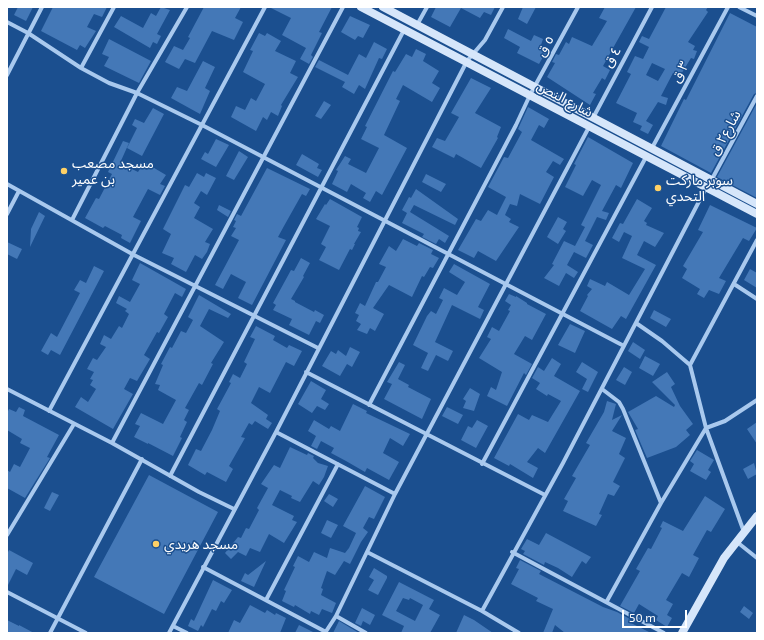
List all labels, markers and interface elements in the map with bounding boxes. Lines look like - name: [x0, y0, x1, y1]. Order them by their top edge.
- street label: ٥ ق: [532, 32, 558, 60]
- street label: ٤ ق: [599, 43, 625, 71]
- street label: ٣ ق: [667, 58, 693, 86]
- street label: شارع النص: [534, 77, 596, 121]
- street label: شارع٢ ق: [706, 107, 744, 159]
- place label: مسجد مصعب بن عمير: [72, 155, 154, 188]
- marker: مسجد مصعب بن عمير: [59, 166, 69, 176]
- place label: سوبر ماركت التحدي: [666, 172, 733, 204]
- marker: سوبر ماركت التحدي: [653, 183, 663, 193]
- place label: مسجد هريدي: [164, 536, 238, 552]
- marker: مسجد هريدي: [151, 539, 161, 549]
- scale bar: [624, 602, 689, 628]
- text: 50 m: [629, 610, 656, 624]

